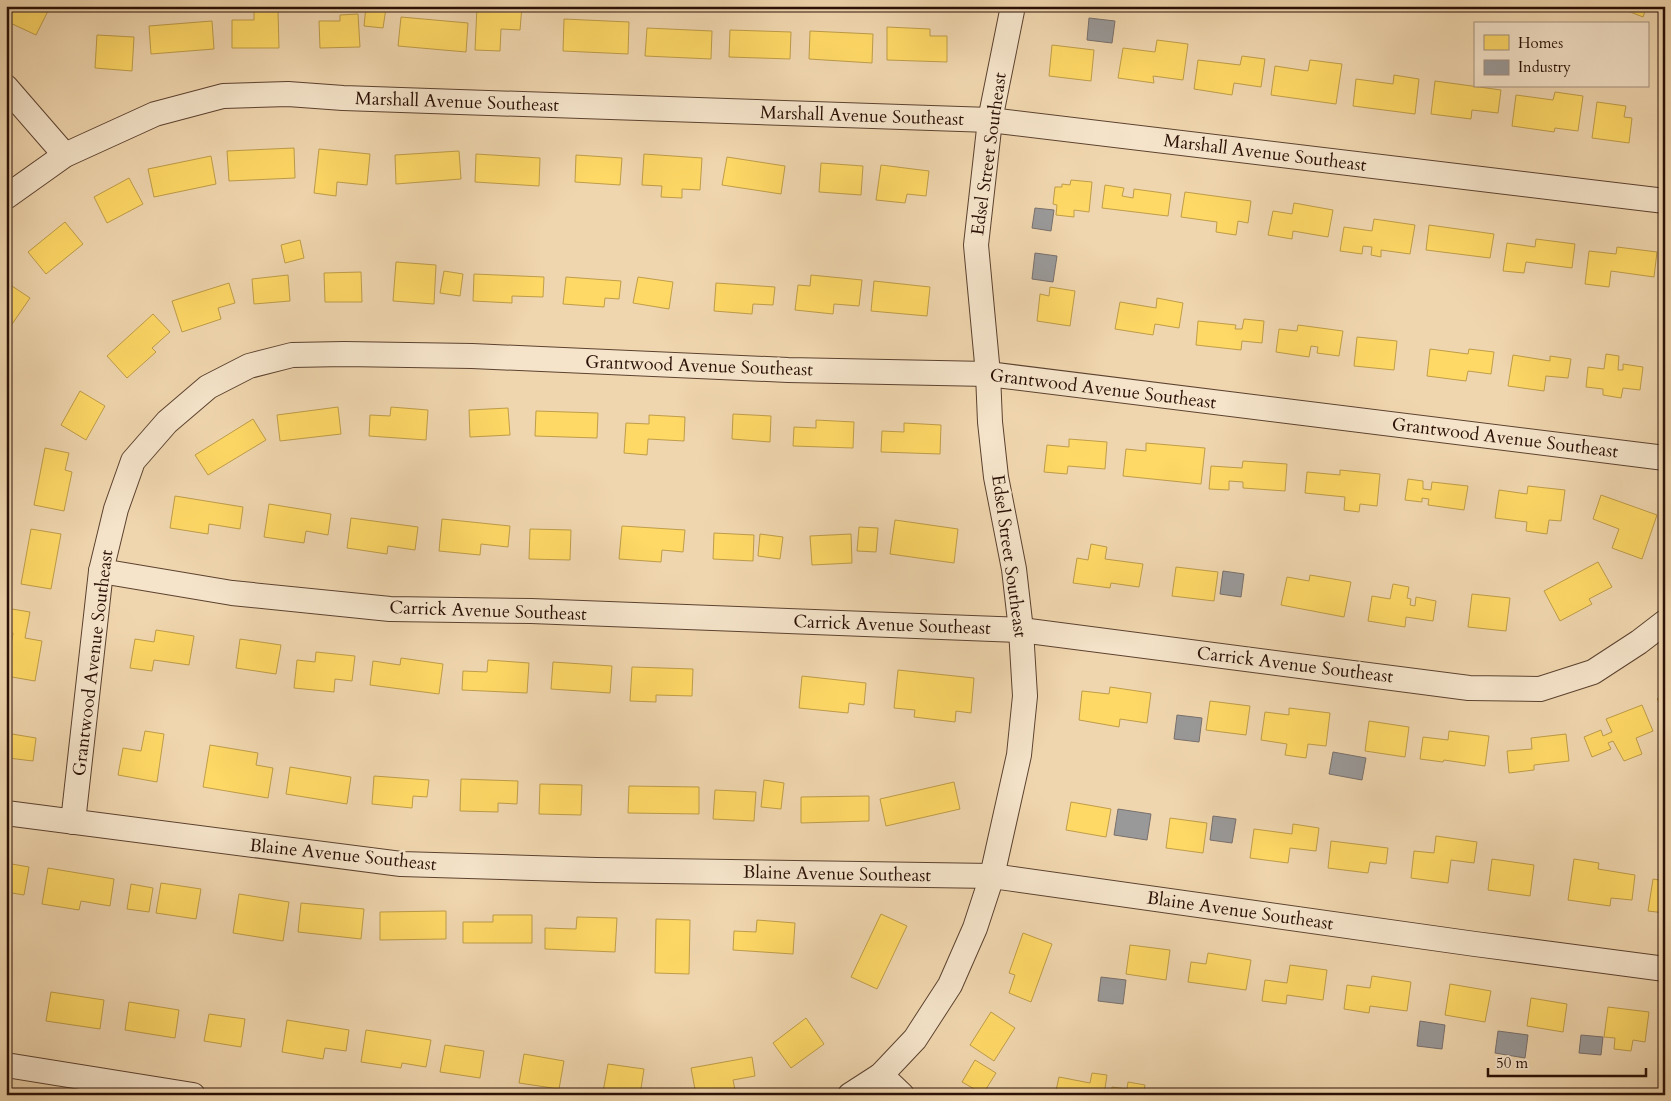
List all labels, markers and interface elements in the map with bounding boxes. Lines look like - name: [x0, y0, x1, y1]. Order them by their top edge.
- legend: [1474, 22, 1648, 88]
- text: Homes: [1518, 33, 1563, 53]
- text: Industry: [1518, 57, 1571, 77]
- street label: Edsel Street Southeast: [965, 71, 1013, 237]
- street label: Marshall Avenue Southeast: [355, 86, 560, 118]
- street label: Marshall Avenue Southeast: [760, 100, 965, 132]
- street label: Marshall Avenue Southeast: [1162, 128, 1368, 178]
- street label: Grantwood Avenue Southeast: [585, 350, 814, 382]
- street label: Grantwood Avenue Southeast: [988, 363, 1218, 415]
- street label: Grantwood Avenue Southeast: [1390, 412, 1620, 464]
- street label: Edsel Street Southeast: [985, 473, 1033, 639]
- street label: Grantwood Avenue Southeast: [67, 548, 119, 778]
- street label: Carrick Avenue Southeast: [389, 595, 587, 627]
- street label: Carrick Avenue Southeast: [793, 609, 991, 641]
- street label: Carrick Avenue Southeast: [1195, 641, 1395, 689]
- street label: Blaine Avenue Southeast: [248, 833, 438, 877]
- street label: Blaine Avenue Southeast: [743, 860, 931, 888]
- street label: Blaine Avenue Southeast: [1145, 886, 1335, 936]
- scale bar: [1488, 1046, 1646, 1078]
- text: 50 m: [1496, 1053, 1528, 1073]

